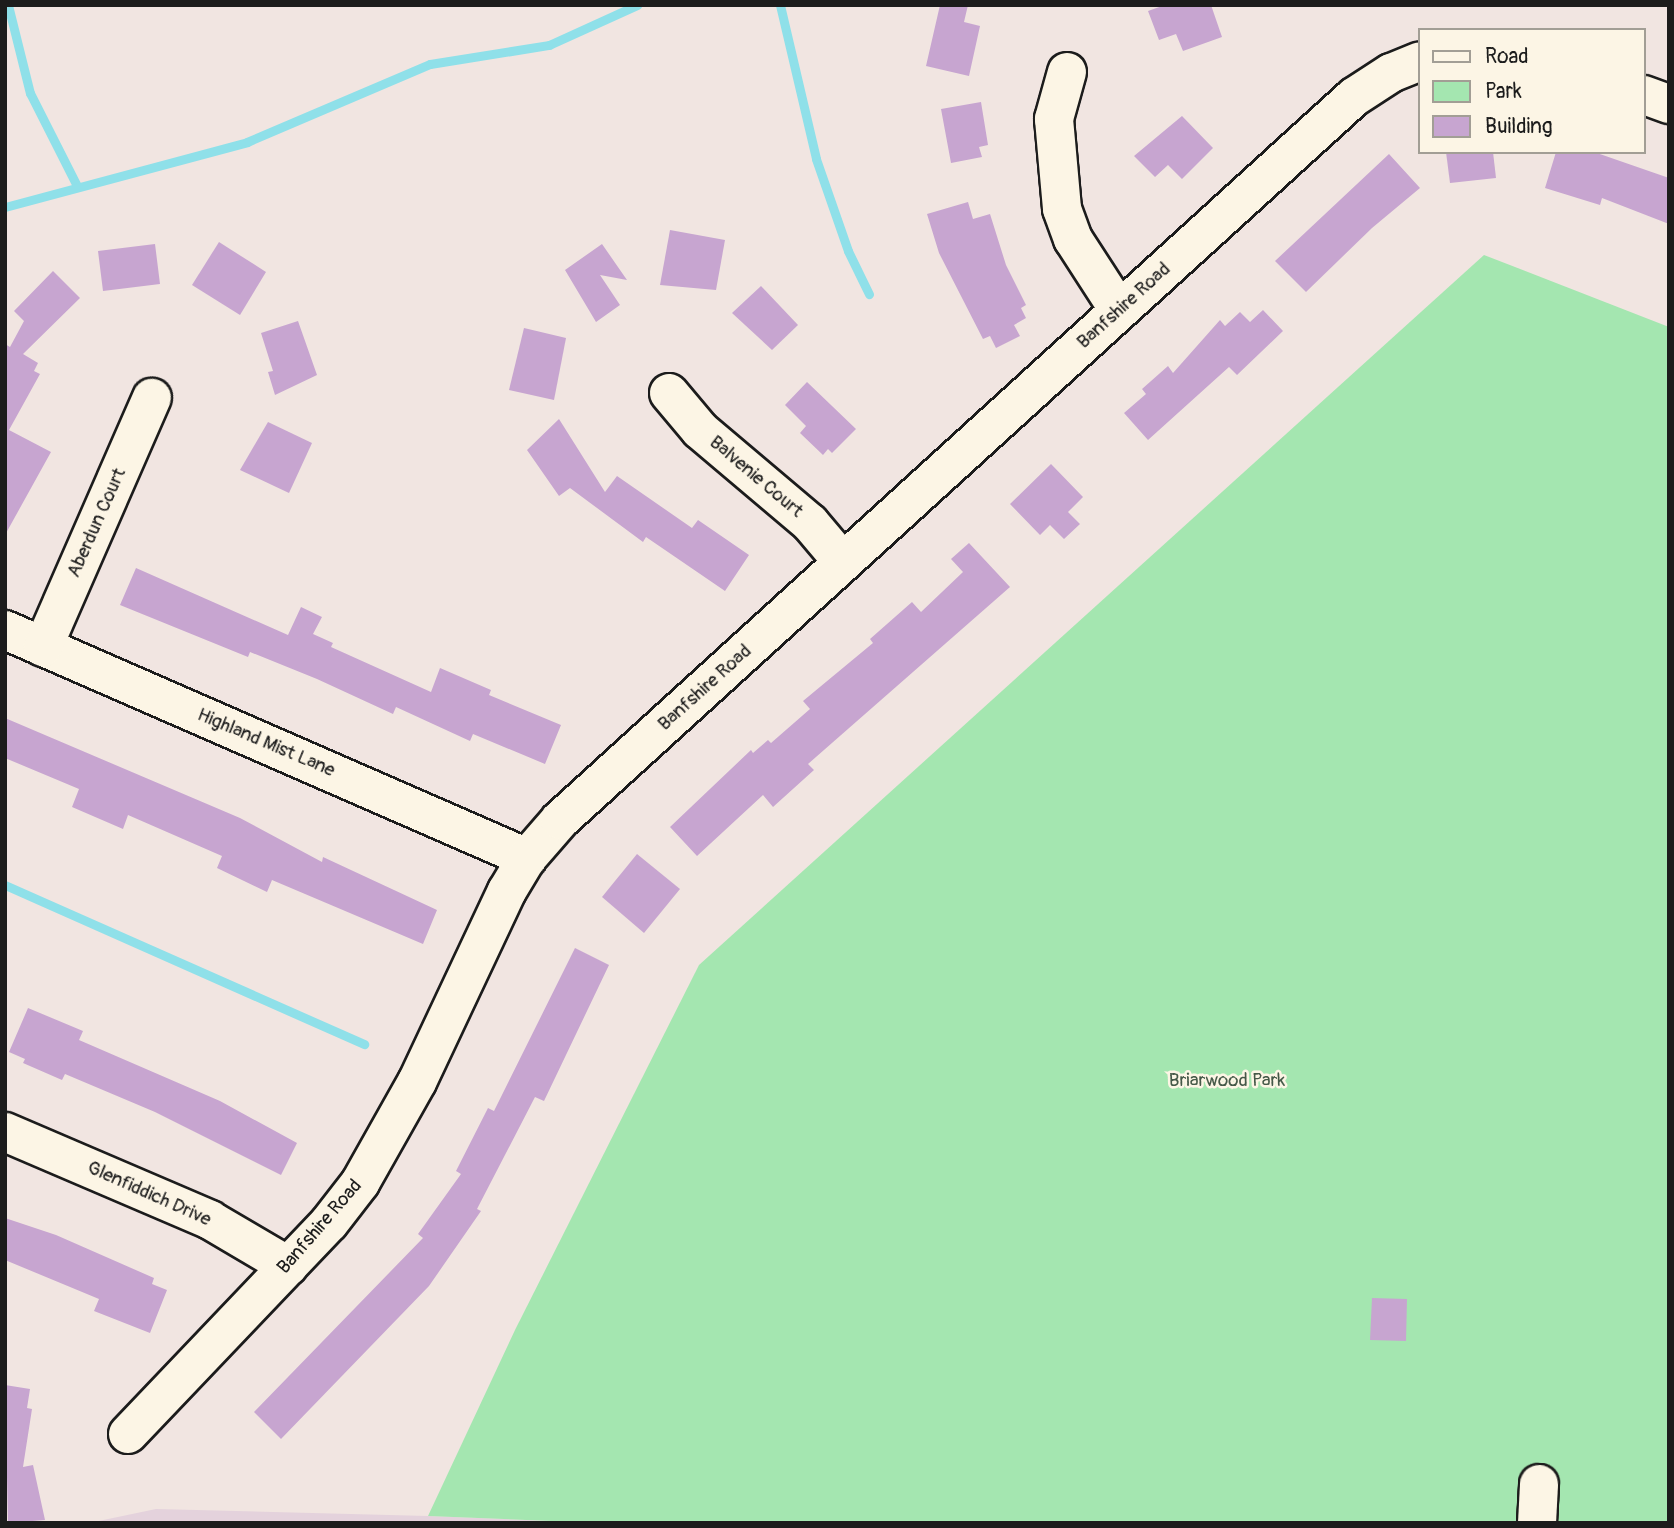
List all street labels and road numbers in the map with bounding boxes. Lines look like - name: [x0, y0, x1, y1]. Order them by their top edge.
- street label: Banfshire Road: [1073, 258, 1175, 354]
- street label: Balvenie Court: [705, 431, 807, 523]
- street label: Aberdun Court: [63, 465, 131, 581]
- street label: Banfshire Road: [654, 640, 756, 736]
- street label: Highland Mist Lane: [194, 704, 338, 782]
- street label: Glenfiddich Drive: [84, 1157, 214, 1231]
- street label: Banfshire Road: [273, 1175, 367, 1279]

